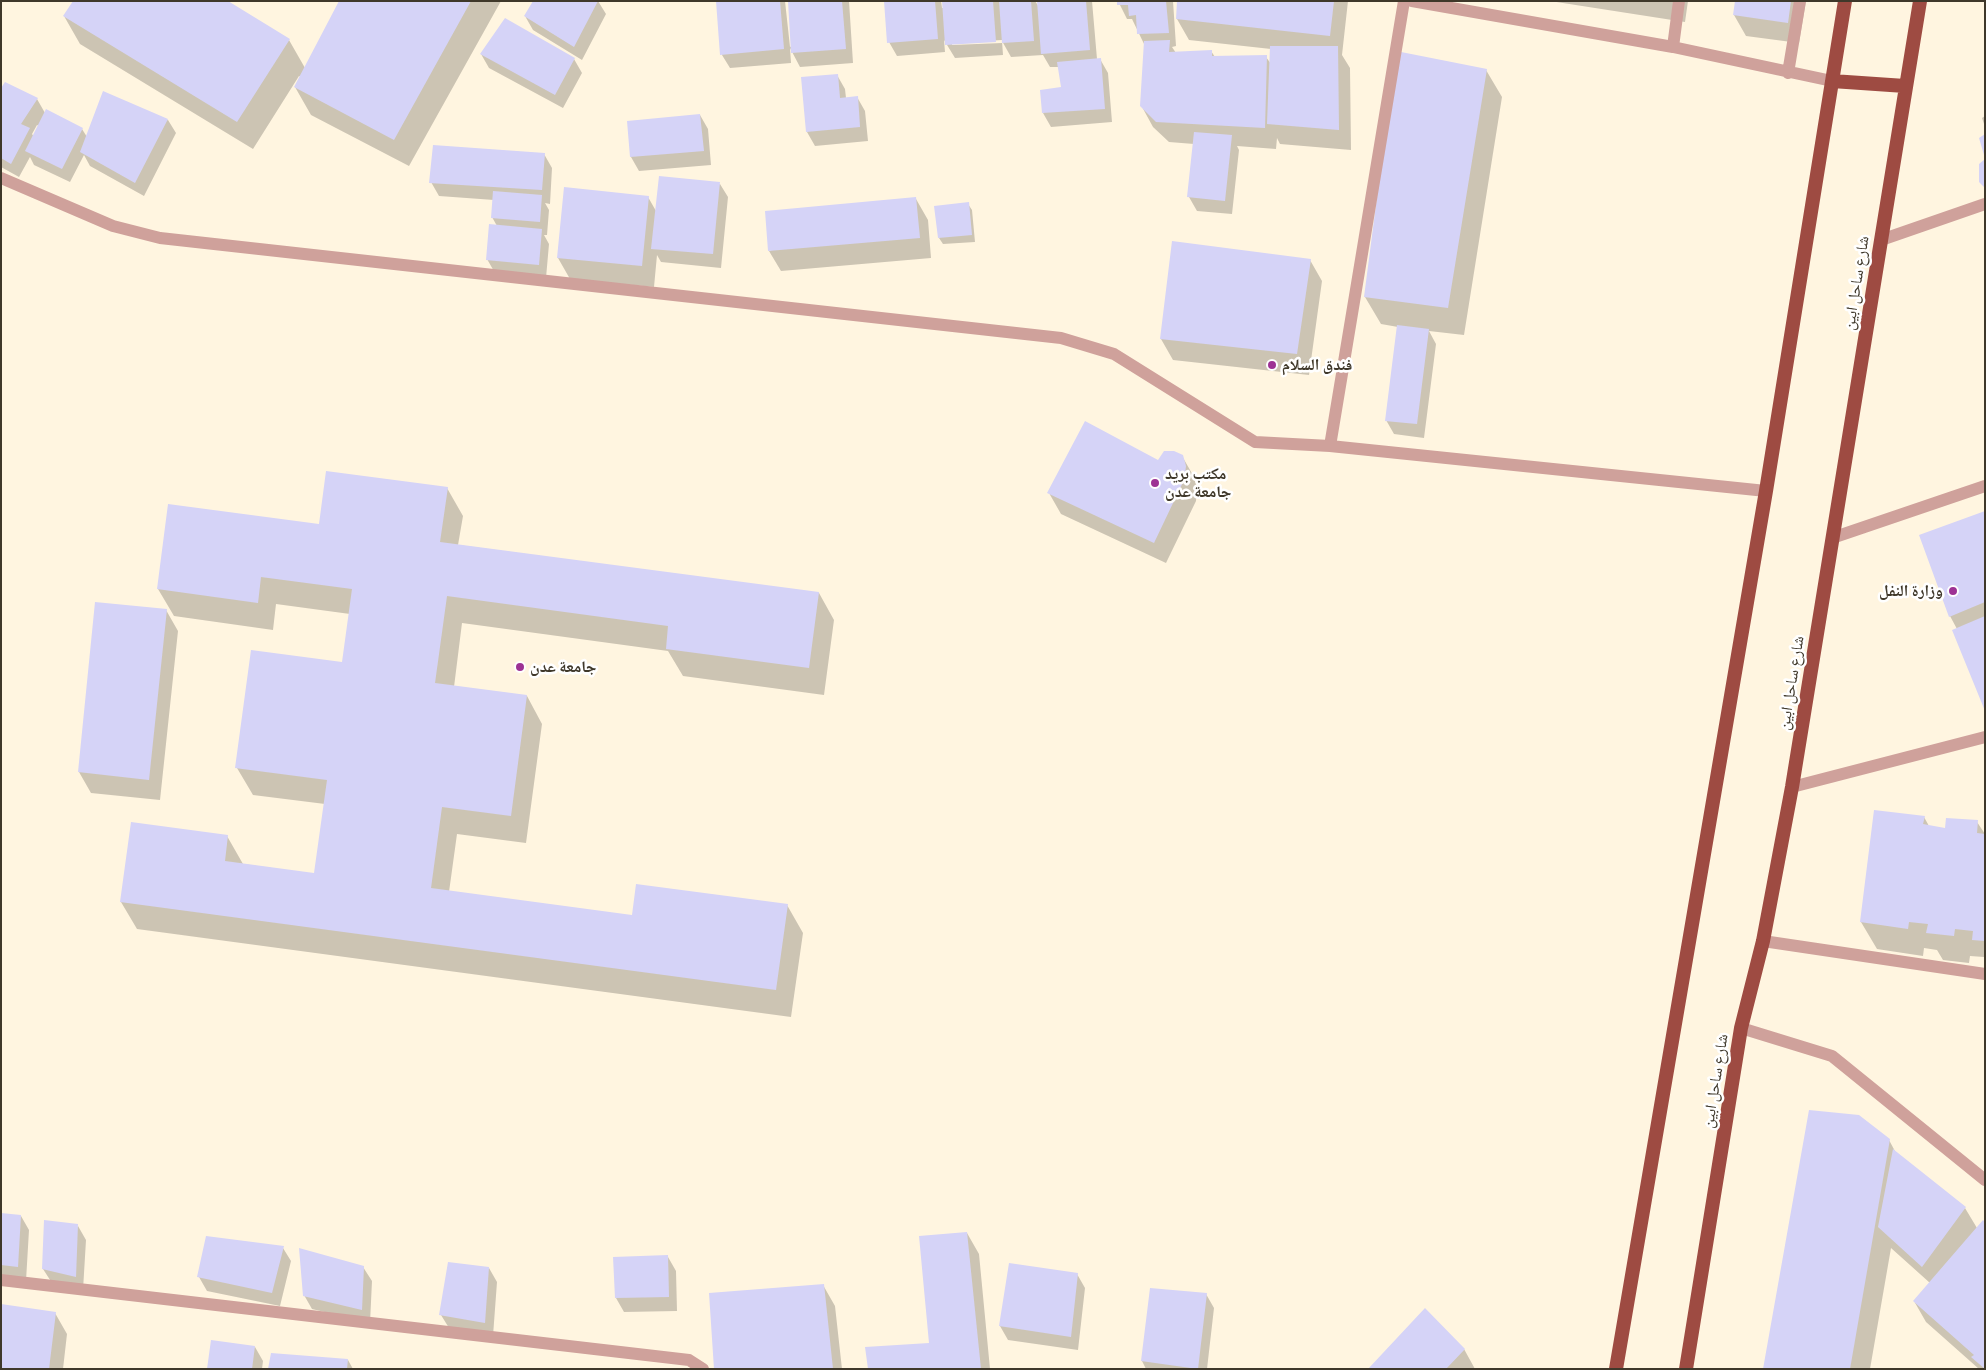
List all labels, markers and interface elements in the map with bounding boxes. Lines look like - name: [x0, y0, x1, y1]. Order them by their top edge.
- street label: شارع ساحل ابين: [1839, 235, 1873, 331]
- place label: فندق السلام: [1282, 355, 1352, 375]
- marker: فندق السلام: [1266, 359, 1278, 371]
- place label: مكتب بريد جامعة عدن: [1165, 464, 1231, 502]
- marker: مكتب بريد جامعة عدن: [1149, 477, 1161, 489]
- place label: وزارة النفل: [1879, 581, 1943, 601]
- marker: وزارة النفل: [1947, 585, 1959, 597]
- street label: شارع ساحل ابين: [1774, 635, 1808, 731]
- place label: جامعة عدن: [530, 657, 596, 677]
- marker: جامعة عدن: [514, 661, 526, 673]
- street label: شارع ساحل ابين: [1698, 1033, 1732, 1129]

